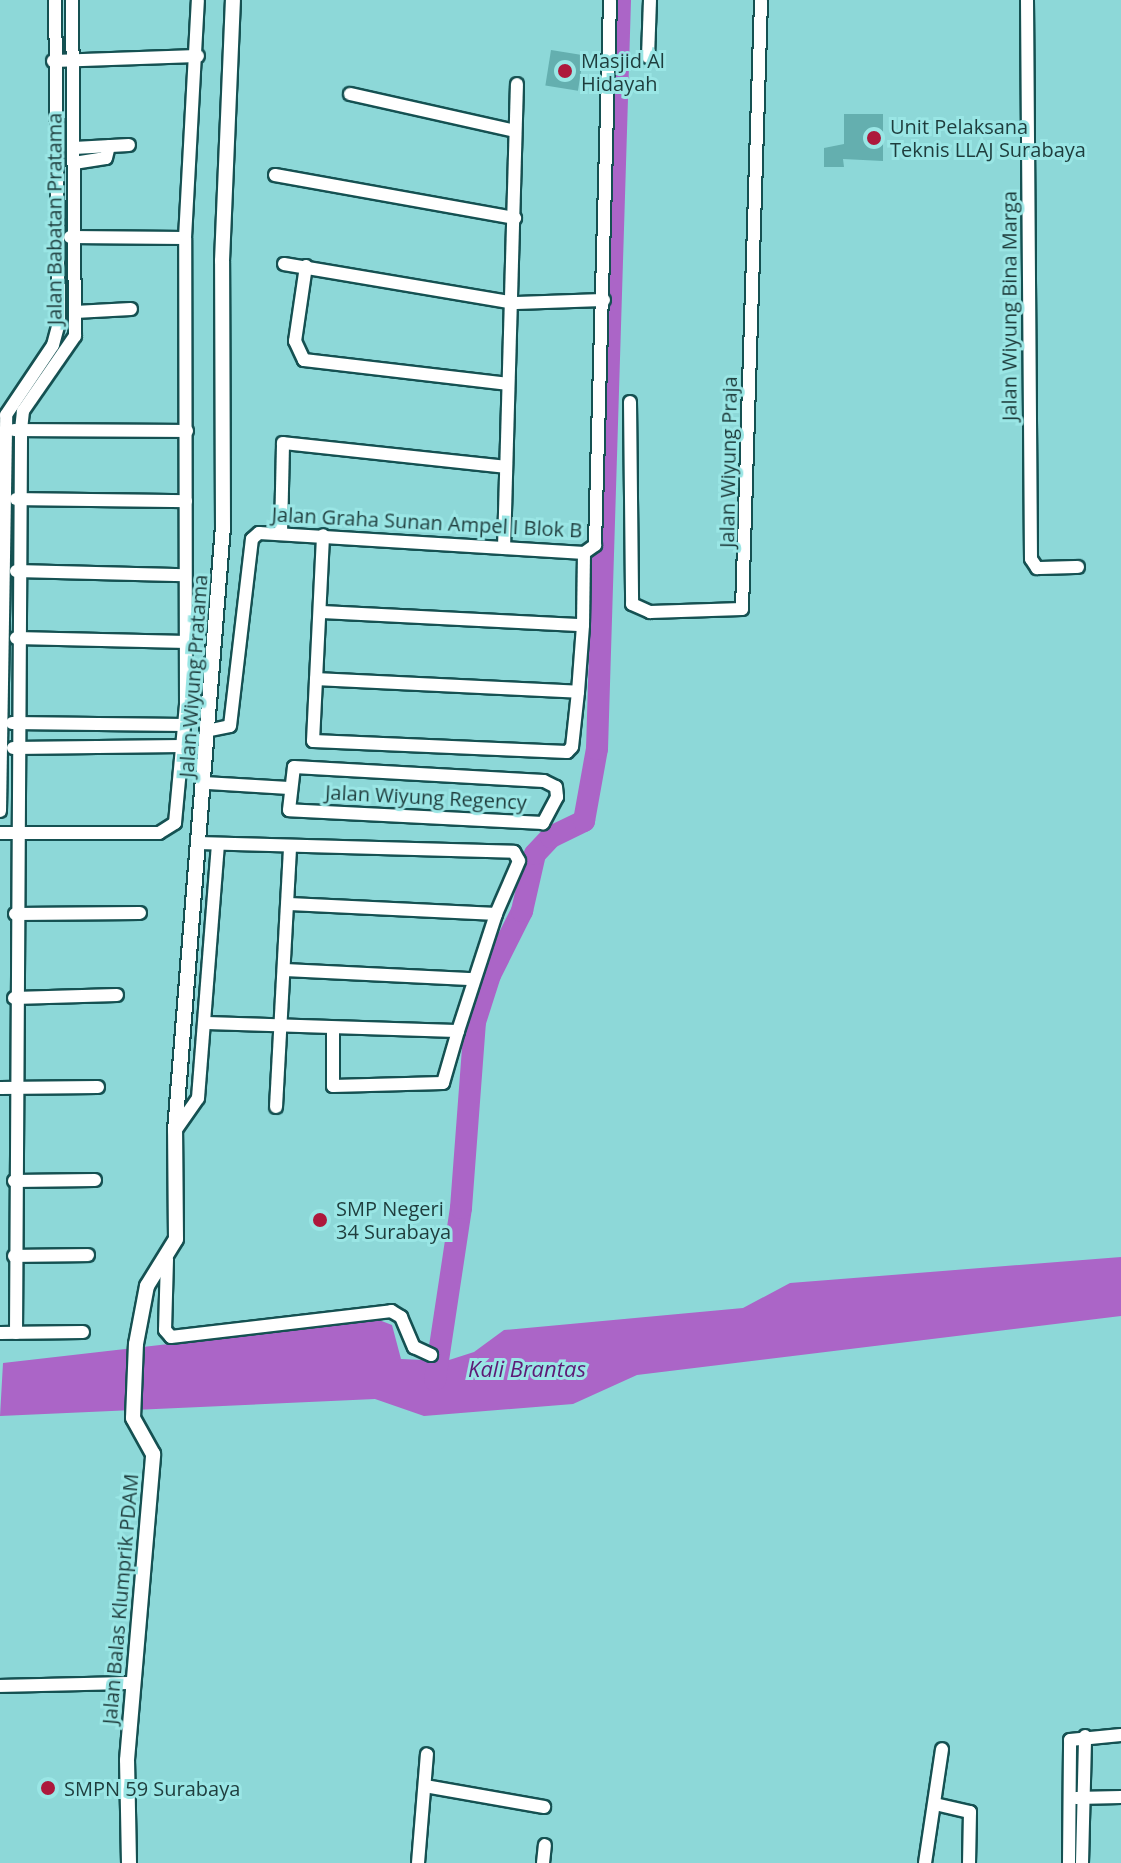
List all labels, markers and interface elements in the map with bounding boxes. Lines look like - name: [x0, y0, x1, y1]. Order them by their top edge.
- place label: Masjid Al Hidayah: [581, 48, 665, 95]
- marker: Masjid Al Hidayah: [556, 62, 574, 80]
- street label: Jalan Babatan Pratama: [42, 113, 66, 325]
- place label: Unit Pelaksana Teknis LLAJ Surabaya: [890, 114, 1086, 161]
- marker: Unit Pelaksana Teknis LLAJ Surabaya: [865, 129, 883, 147]
- street label: Jalan Wiyung Bina Marga: [997, 191, 1021, 421]
- street label: Jalan Wiyung Praja: [715, 376, 741, 548]
- street label: Jalan Graha Sunan Ampel I Blok B: [271, 502, 583, 542]
- street label: Jalan Wiyung Pratama: [174, 574, 212, 778]
- street label: Jalan Wiyung Regency: [325, 780, 527, 814]
- place label: SMP Negeri 34 Surabaya: [336, 1196, 451, 1243]
- marker: SMP Negeri 34 Surabaya: [311, 1211, 329, 1229]
- water label: Kali Brantas: [468, 1356, 586, 1382]
- street label: Jalan Balas Klumprik PDAM: [97, 1473, 143, 1725]
- place label: SMPN 59 Surabaya: [64, 1776, 240, 1800]
- marker: SMPN 59 Surabaya: [39, 1779, 57, 1797]

